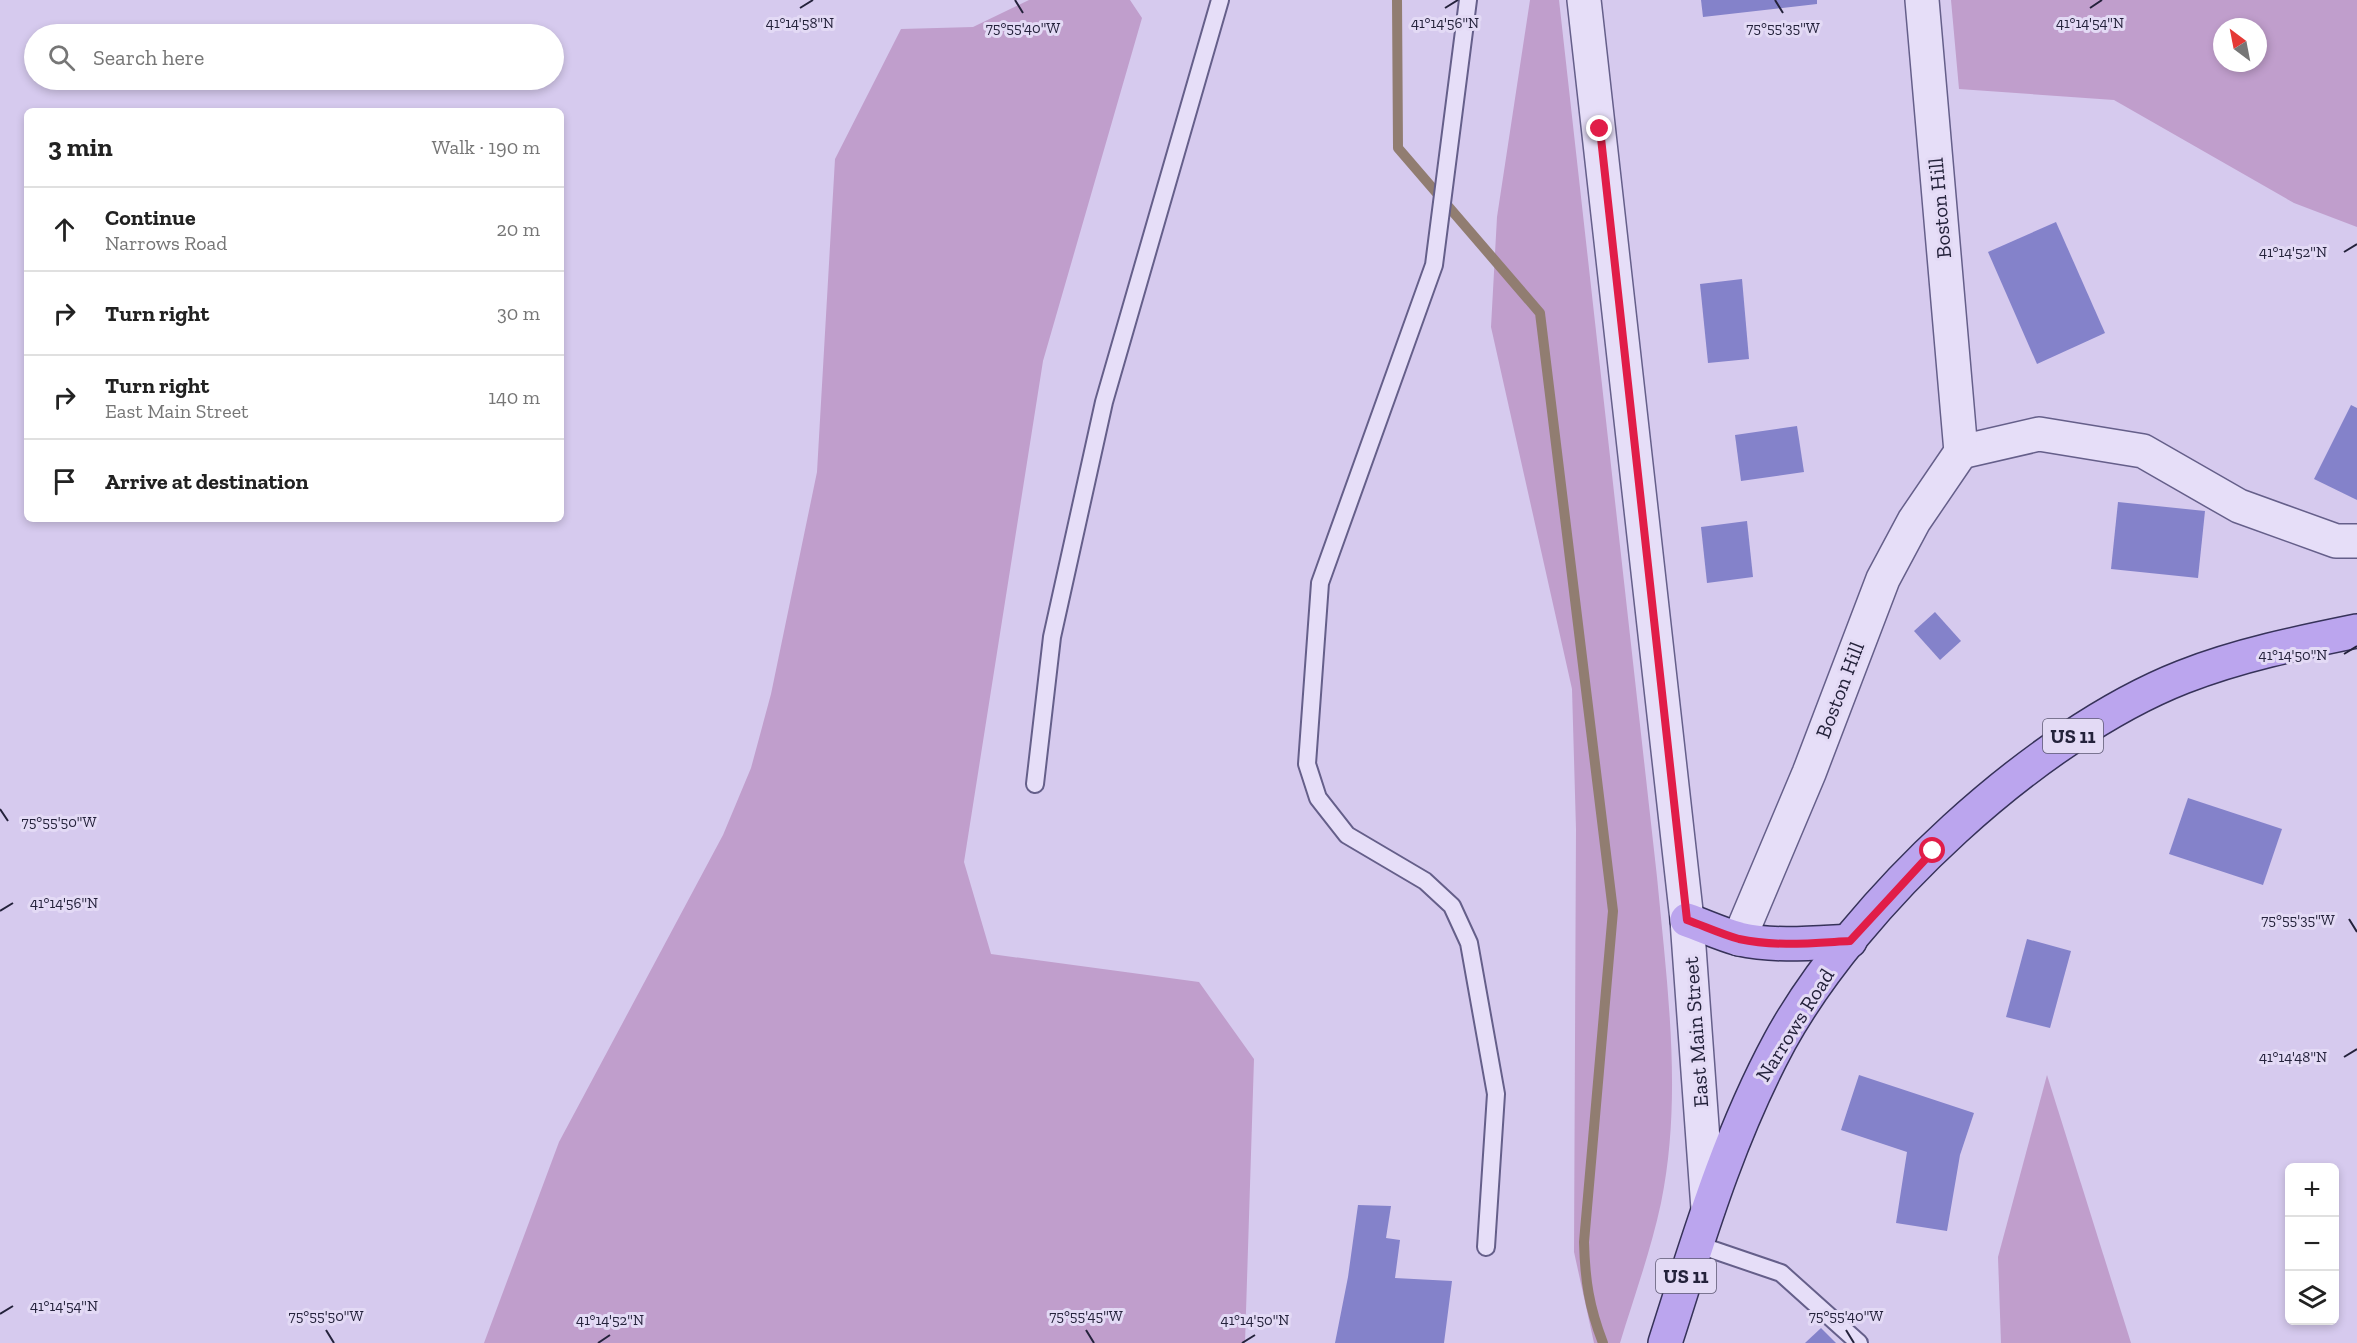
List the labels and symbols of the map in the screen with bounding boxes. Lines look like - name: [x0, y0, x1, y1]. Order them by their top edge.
- text: 41°14'58"N: [766, 14, 834, 32]
- text: 41°14'56"N: [1411, 14, 1479, 32]
- text: 41°14'54"N: [2056, 14, 2124, 32]
- north arrow: [2213, 18, 2267, 72]
- text: 75°55'40"W: [986, 19, 1060, 37]
- text: 75°55'35"W: [1746, 19, 1820, 37]
- route end: [1586, 115, 1612, 141]
- street label: Boston Hill: [1923, 156, 1956, 259]
- text: 41°14'52"N: [2259, 243, 2327, 261]
- street label: Boston Hill: [1810, 638, 1869, 741]
- text: 41°14'50"N: [2259, 646, 2327, 664]
- road number: US 11: [2043, 719, 2103, 753]
- text: 75°55'50"W: [22, 813, 96, 831]
- route start: [1919, 837, 1945, 863]
- text: 41°14'56"N: [30, 894, 98, 912]
- text: 75°55'35"W: [2261, 911, 2335, 929]
- street label: East Main Street: [1678, 956, 1713, 1108]
- street label: Narrows Road: [1750, 963, 1839, 1086]
- text: 41°14'48"N: [2259, 1048, 2327, 1066]
- road number: US 11: [1656, 1259, 1716, 1293]
- text: 41°14'54"N: [30, 1297, 98, 1315]
- text: 75°55'50"W: [289, 1307, 363, 1325]
- text: 75°55'45"W: [1049, 1307, 1123, 1325]
- text: 75°55'40"W: [1809, 1307, 1883, 1325]
- text: 41°14'52"N: [576, 1311, 644, 1329]
- text: 41°14'50"N: [1221, 1311, 1289, 1329]

